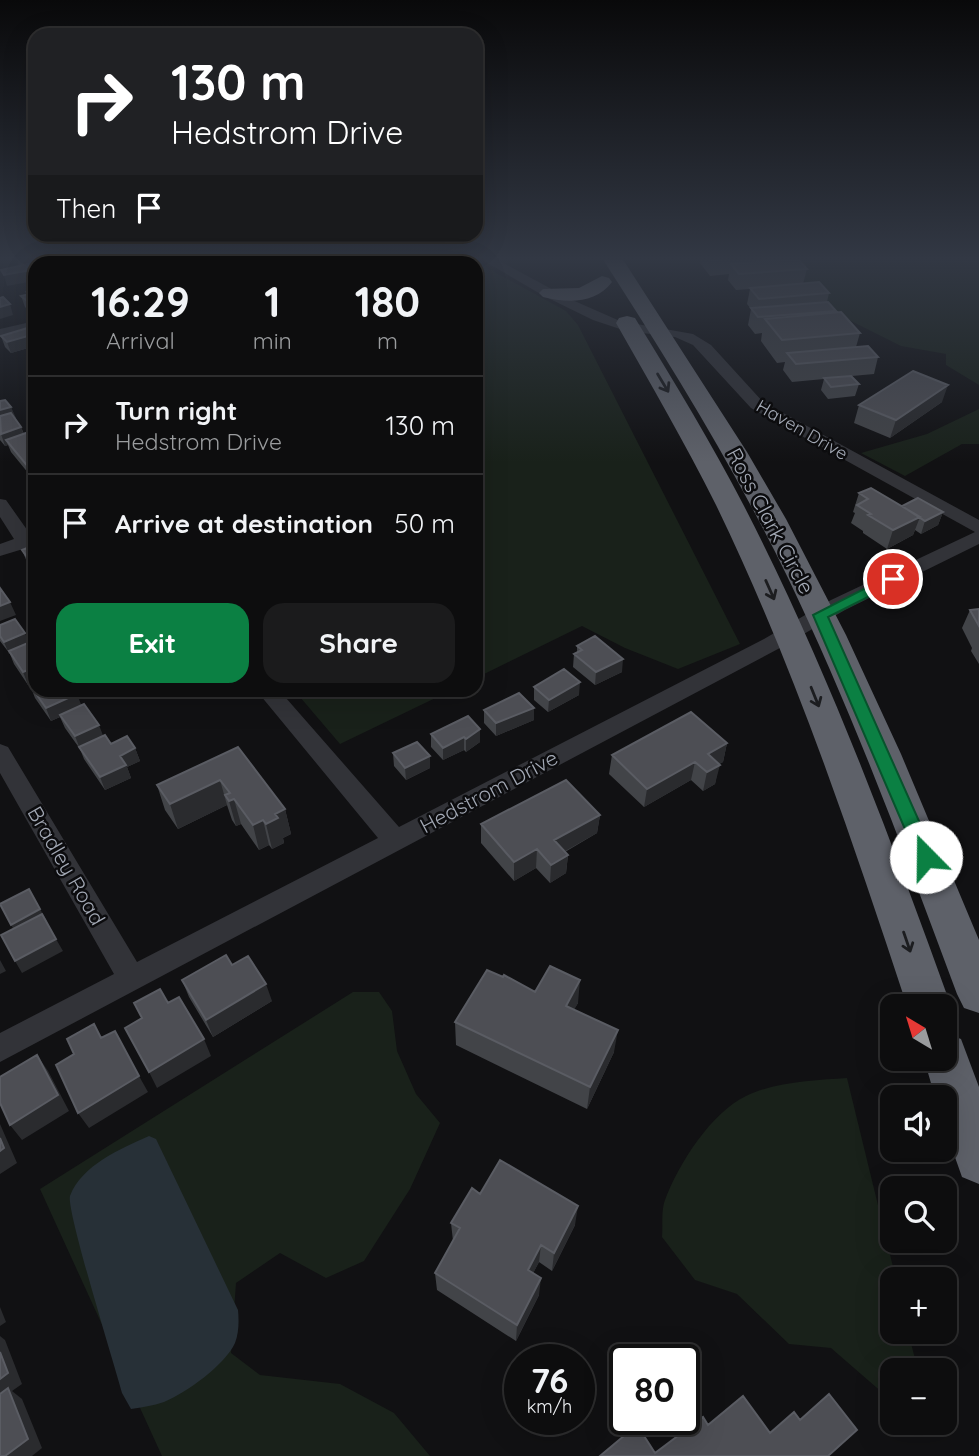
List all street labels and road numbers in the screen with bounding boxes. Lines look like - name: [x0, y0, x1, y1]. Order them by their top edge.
- street label: Haven Drive: [752, 394, 852, 465]
- street label: Ross Clark Circle: [721, 443, 820, 598]
- street label: Hedstrom Drive: [415, 744, 562, 838]
- street label: Bradley Road: [22, 801, 111, 930]

